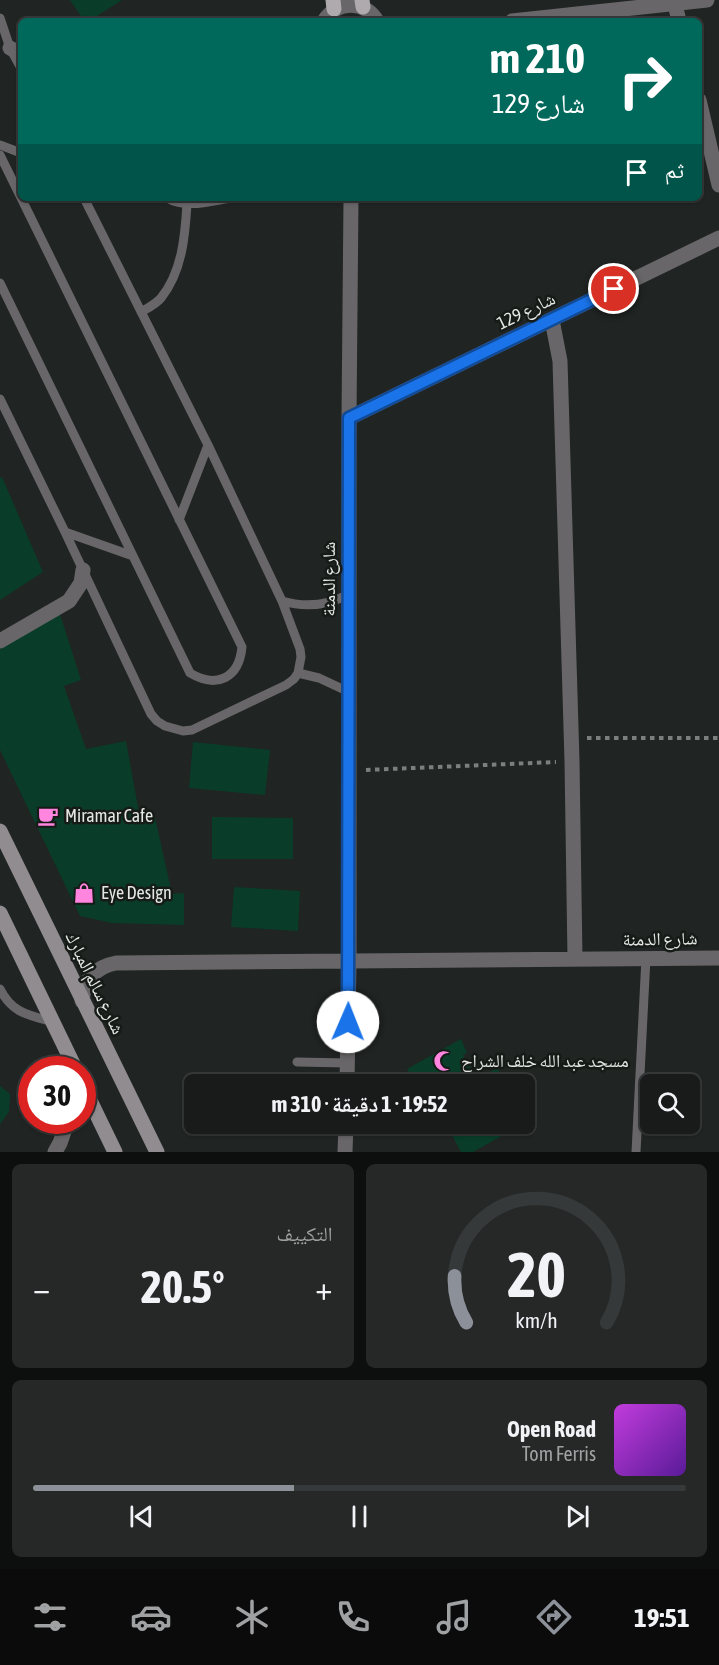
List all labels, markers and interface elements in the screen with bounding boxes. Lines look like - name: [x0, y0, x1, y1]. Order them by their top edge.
- text: 210 m: [490, 34, 585, 82]
- icon: right: [606, 42, 684, 120]
- text: شارع 129: [492, 88, 585, 119]
- icon: arrive: [620, 156, 653, 189]
- text: ثم: [665, 157, 684, 183]
- pin: [588, 263, 639, 314]
- icon: arrive: [597, 272, 630, 305]
- street label: شارع 129: [493, 288, 559, 334]
- street label: شارع الدمنة: [318, 542, 340, 616]
- cafe icon: Miramar Cafe: [36, 804, 60, 828]
- place label: Miramar Cafe: [65, 805, 153, 826]
- shop icon: Eye Design: [72, 881, 96, 905]
- place label: Eye Design: [101, 882, 172, 903]
- street label: شارع الدمنة: [622, 927, 698, 951]
- street label: شارع سالم المبارك: [60, 928, 129, 1038]
- position arrow: [316, 990, 380, 1054]
- mosque icon: مسجد عبد الله خلف الشراح: [432, 1049, 456, 1073]
- place label: مسجد عبد الله خلف الشراح: [461, 1050, 629, 1073]
- speed limit sign: 30: [18, 1056, 96, 1134]
- map controls: [640, 1074, 700, 1134]
- button: search: [640, 1074, 700, 1134]
- text: 19:52 · 1 دقيقة · 310 m: [271, 1091, 448, 1117]
- text: التكييف: [276, 1222, 333, 1245]
- text: 20: [507, 1239, 566, 1310]
- text: 20.5°: [141, 1261, 225, 1313]
- text: −: [33, 1269, 50, 1307]
- text: +: [315, 1269, 332, 1307]
- text: km/h: [515, 1308, 558, 1333]
- text: Open Road: [507, 1416, 596, 1442]
- text: Tom Ferris: [522, 1442, 596, 1465]
- icon: previous: [125, 1500, 158, 1533]
- icon: pause: [343, 1500, 376, 1533]
- icon: next: [561, 1500, 594, 1533]
- icon: filters: [29, 1596, 71, 1638]
- icon: car: [130, 1596, 172, 1638]
- icon: climate: [231, 1596, 273, 1638]
- icon: phone: [332, 1596, 374, 1638]
- icon: music: [433, 1596, 475, 1638]
- icon: directions: [533, 1596, 575, 1638]
- text: 19:51: [634, 1602, 690, 1633]

